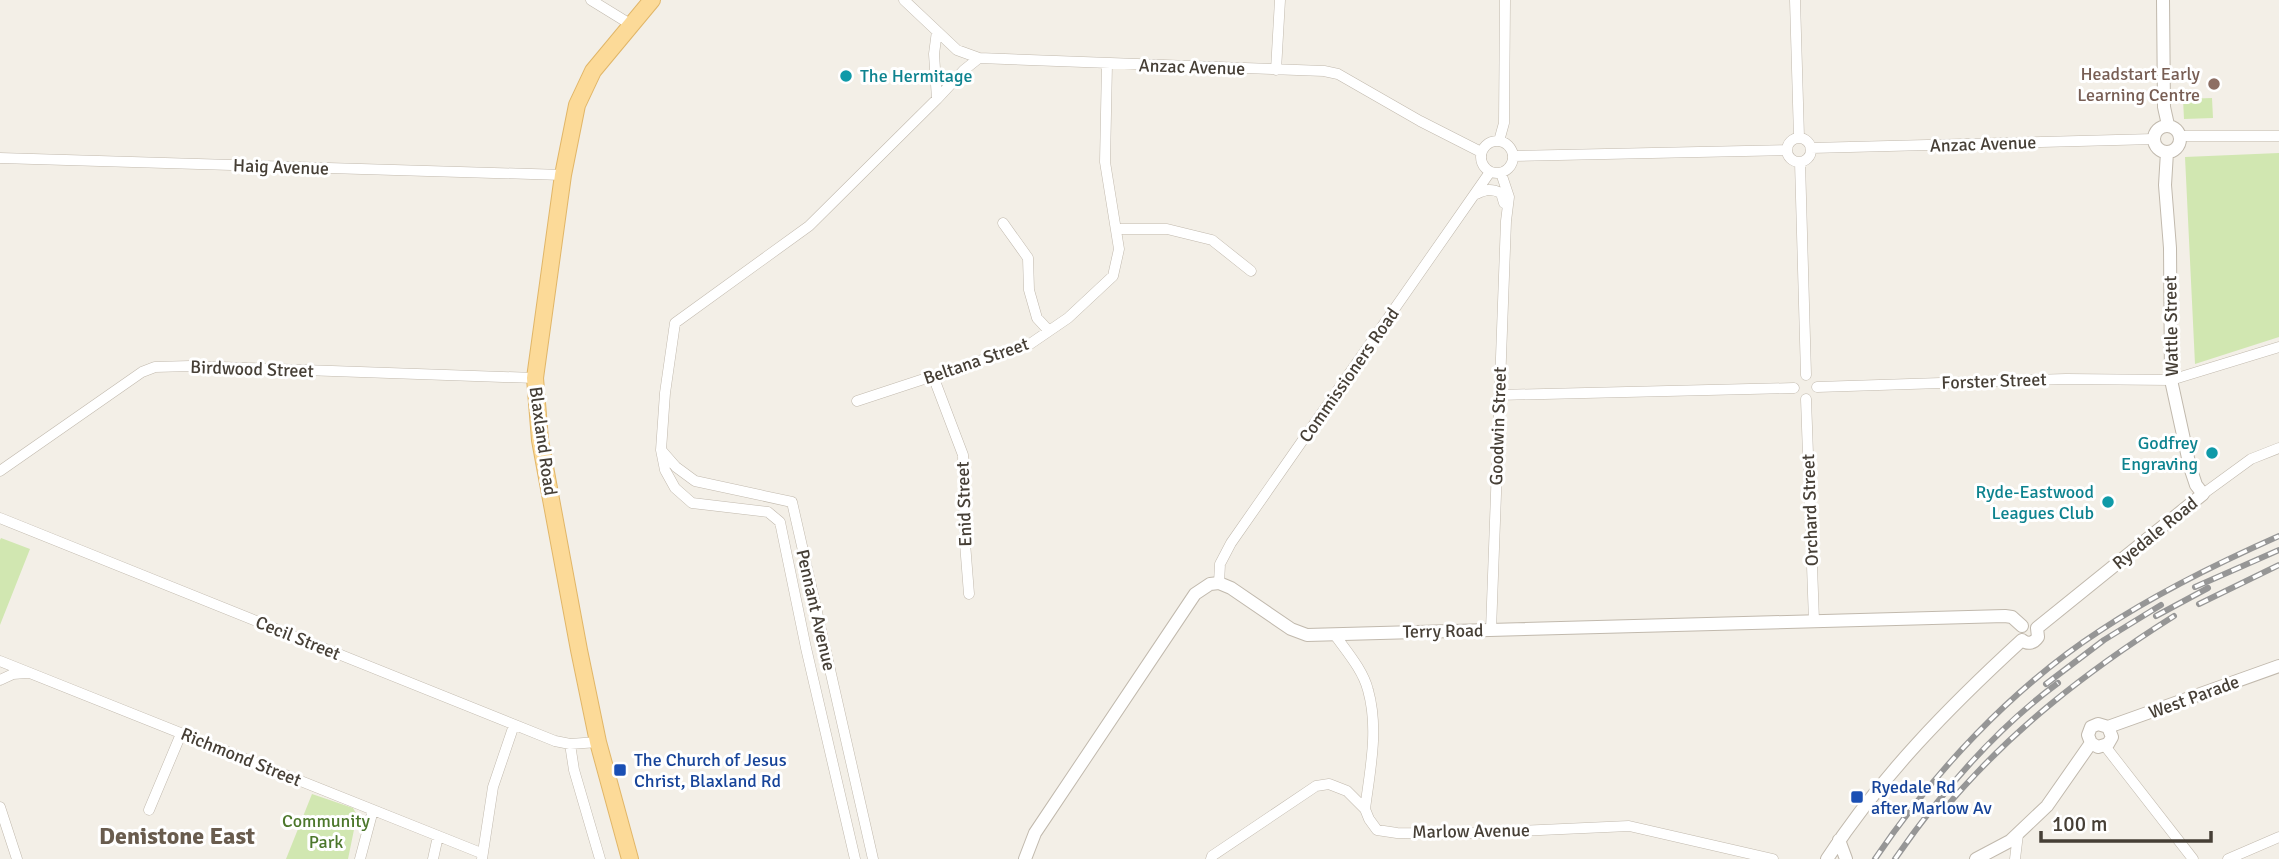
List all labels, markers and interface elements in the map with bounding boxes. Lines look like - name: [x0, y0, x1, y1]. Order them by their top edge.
- street label: Anzac Avenue: [1138, 54, 1246, 80]
- place label: Headstart Early Learning Centre: [2077, 63, 2201, 106]
- place label: The Hermitage: [860, 65, 972, 87]
- marker: The Hermitage: [838, 68, 854, 84]
- marker: Headstart Early Learning Centre: [2206, 76, 2222, 92]
- street label: Anzac Avenue: [1929, 131, 2037, 157]
- street label: Haig Avenue: [233, 154, 329, 180]
- street label: Wattle Street: [2159, 275, 2183, 377]
- street label: Commissioners Road: [1294, 303, 1404, 447]
- street label: Beltana Street: [920, 333, 1032, 389]
- street label: Birdwood Street: [190, 356, 314, 382]
- street label: Goodwin Street: [1485, 366, 1511, 486]
- street label: Forster Street: [1941, 368, 2047, 394]
- street label: Blaxland Road: [524, 385, 562, 497]
- place label: Godfrey Engraving: [2121, 432, 2199, 475]
- marker: Godfrey Engraving: [2204, 445, 2220, 461]
- street label: Orchard Street: [1797, 453, 1823, 567]
- street label: Enid Street: [952, 461, 976, 547]
- place label: Ryde-Eastwood Leagues Club: [1976, 481, 2094, 524]
- street label: Ryedale Road: [2108, 492, 2202, 574]
- marker: Ryde-Eastwood Leagues Club: [2100, 494, 2116, 510]
- street label: Pennant Avenue: [791, 547, 841, 673]
- street label: Cecil Street: [252, 611, 344, 665]
- street label: Terry Road: [1402, 619, 1484, 643]
- street label: West Parade: [2146, 670, 2242, 724]
- street label: Richmond Street: [178, 723, 304, 791]
- place label: The Church of Jesus Christ, Blaxland Rd: [634, 749, 787, 792]
- marker: The Church of Jesus Christ, Blaxland Rd: [612, 762, 628, 778]
- place label: Ryedale Rd after Marlow Av: [1871, 776, 1993, 819]
- marker: Ryedale Rd after Marlow Av: [1849, 789, 1865, 805]
- scale bar: [2041, 800, 2211, 844]
- park label: Community Park: [282, 810, 371, 853]
- text: 100 m: [2052, 811, 2107, 837]
- street label: Marlow Avenue: [1412, 819, 1530, 843]
- district label: Denistone East: [99, 821, 255, 851]

